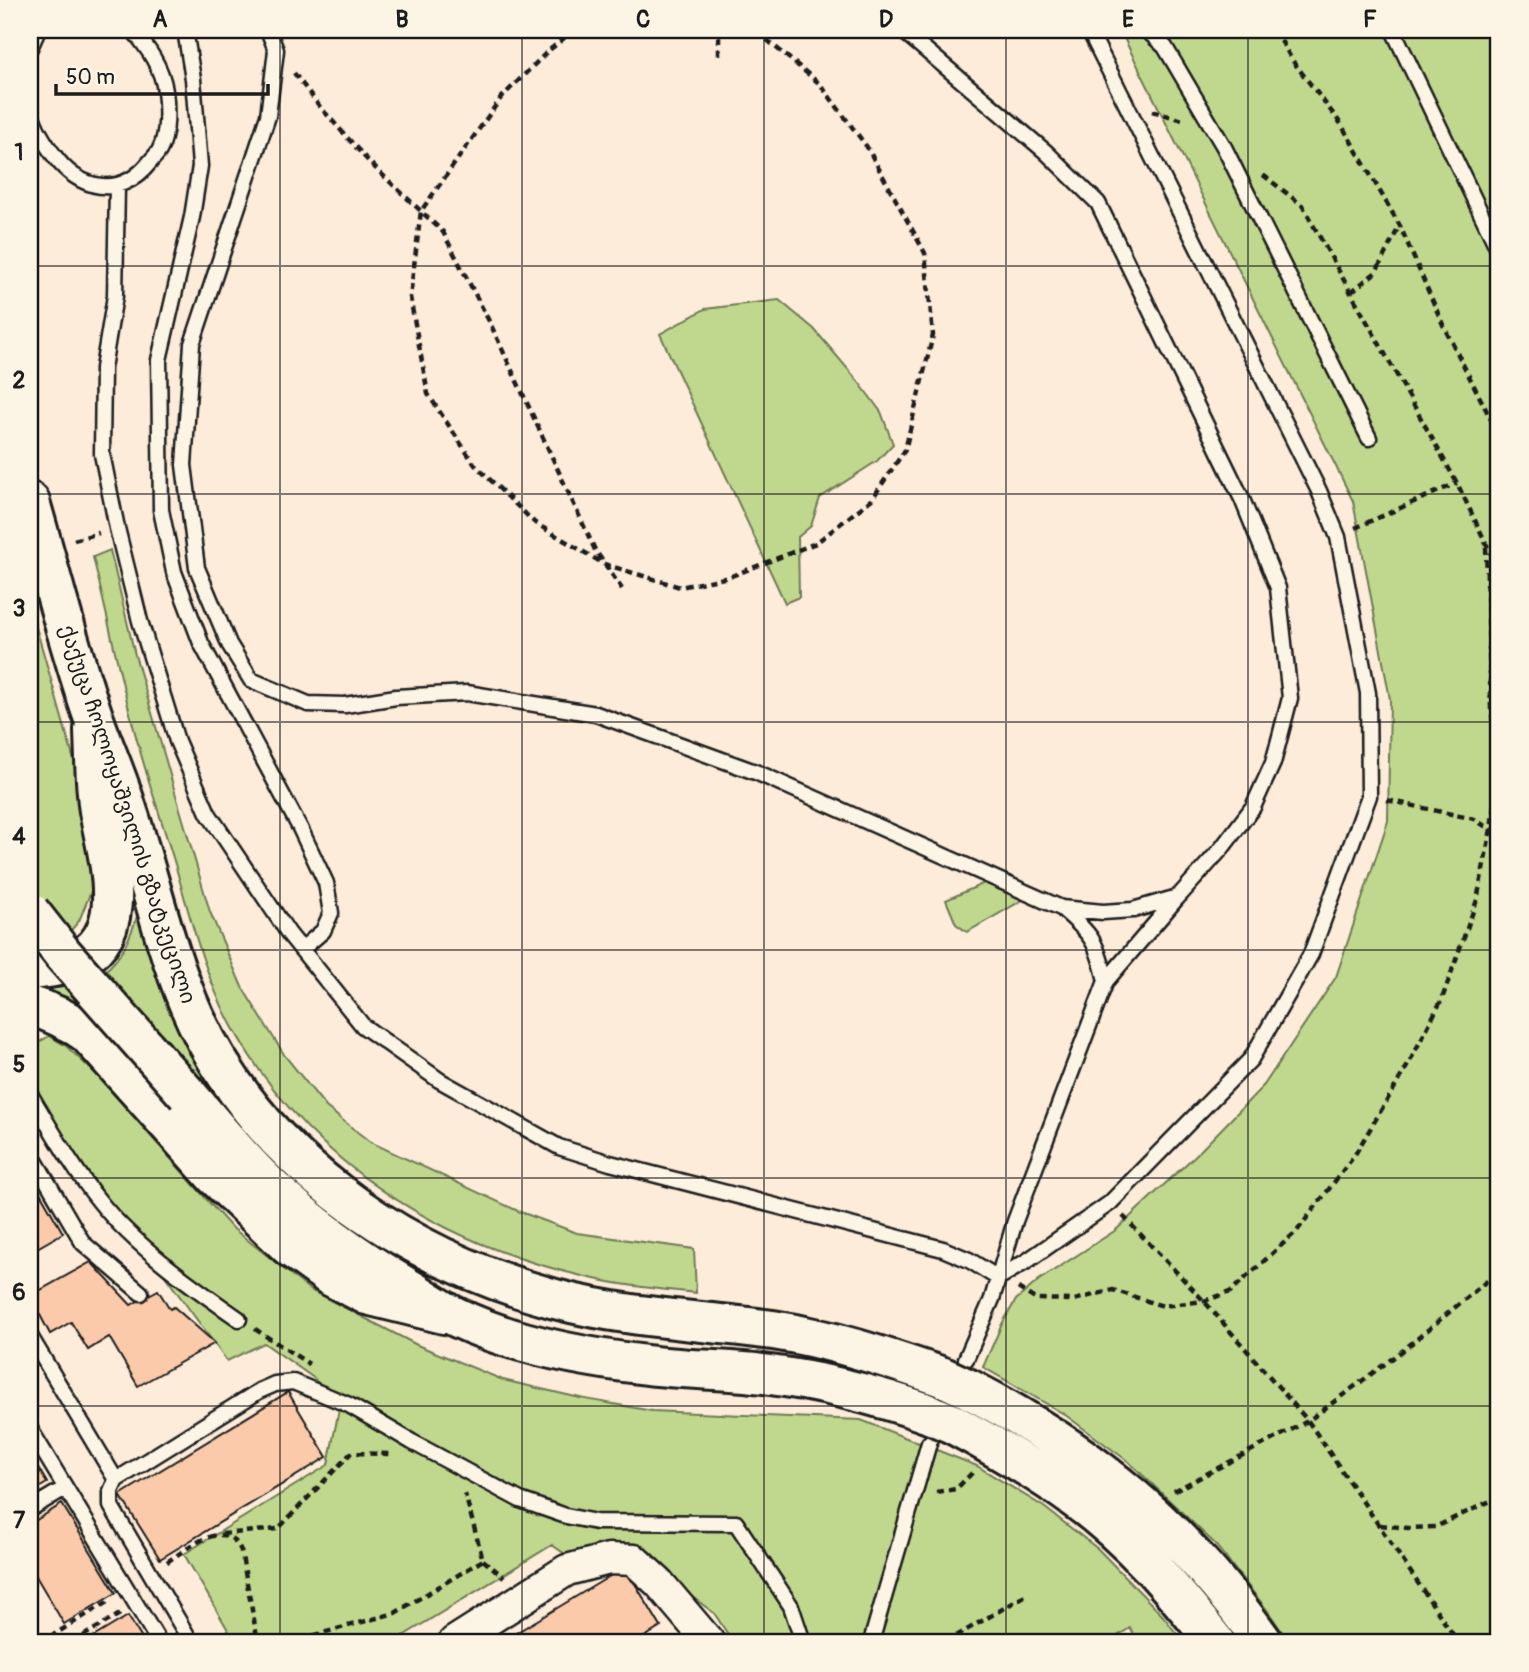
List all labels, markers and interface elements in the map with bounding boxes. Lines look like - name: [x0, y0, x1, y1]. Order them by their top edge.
- text: A: [153, 5, 168, 34]
- text: B: [395, 5, 409, 34]
- text: C: [636, 5, 650, 34]
- text: D: [879, 5, 893, 34]
- text: E: [1122, 5, 1134, 34]
- text: F: [1363, 5, 1377, 34]
- scale bar: [56, 52, 268, 96]
- text: 50 m: [66, 64, 115, 91]
- text: 1: [15, 138, 24, 167]
- text: 2: [13, 366, 26, 395]
- text: 3: [13, 594, 25, 623]
- street label: ქაქუცა ჩოლოყაშვილის გზატკეცილი: [53, 621, 202, 1007]
- text: 4: [12, 822, 26, 851]
- text: 5: [13, 1050, 25, 1079]
- text: 6: [12, 1278, 26, 1307]
- text: 7: [13, 1506, 26, 1535]

